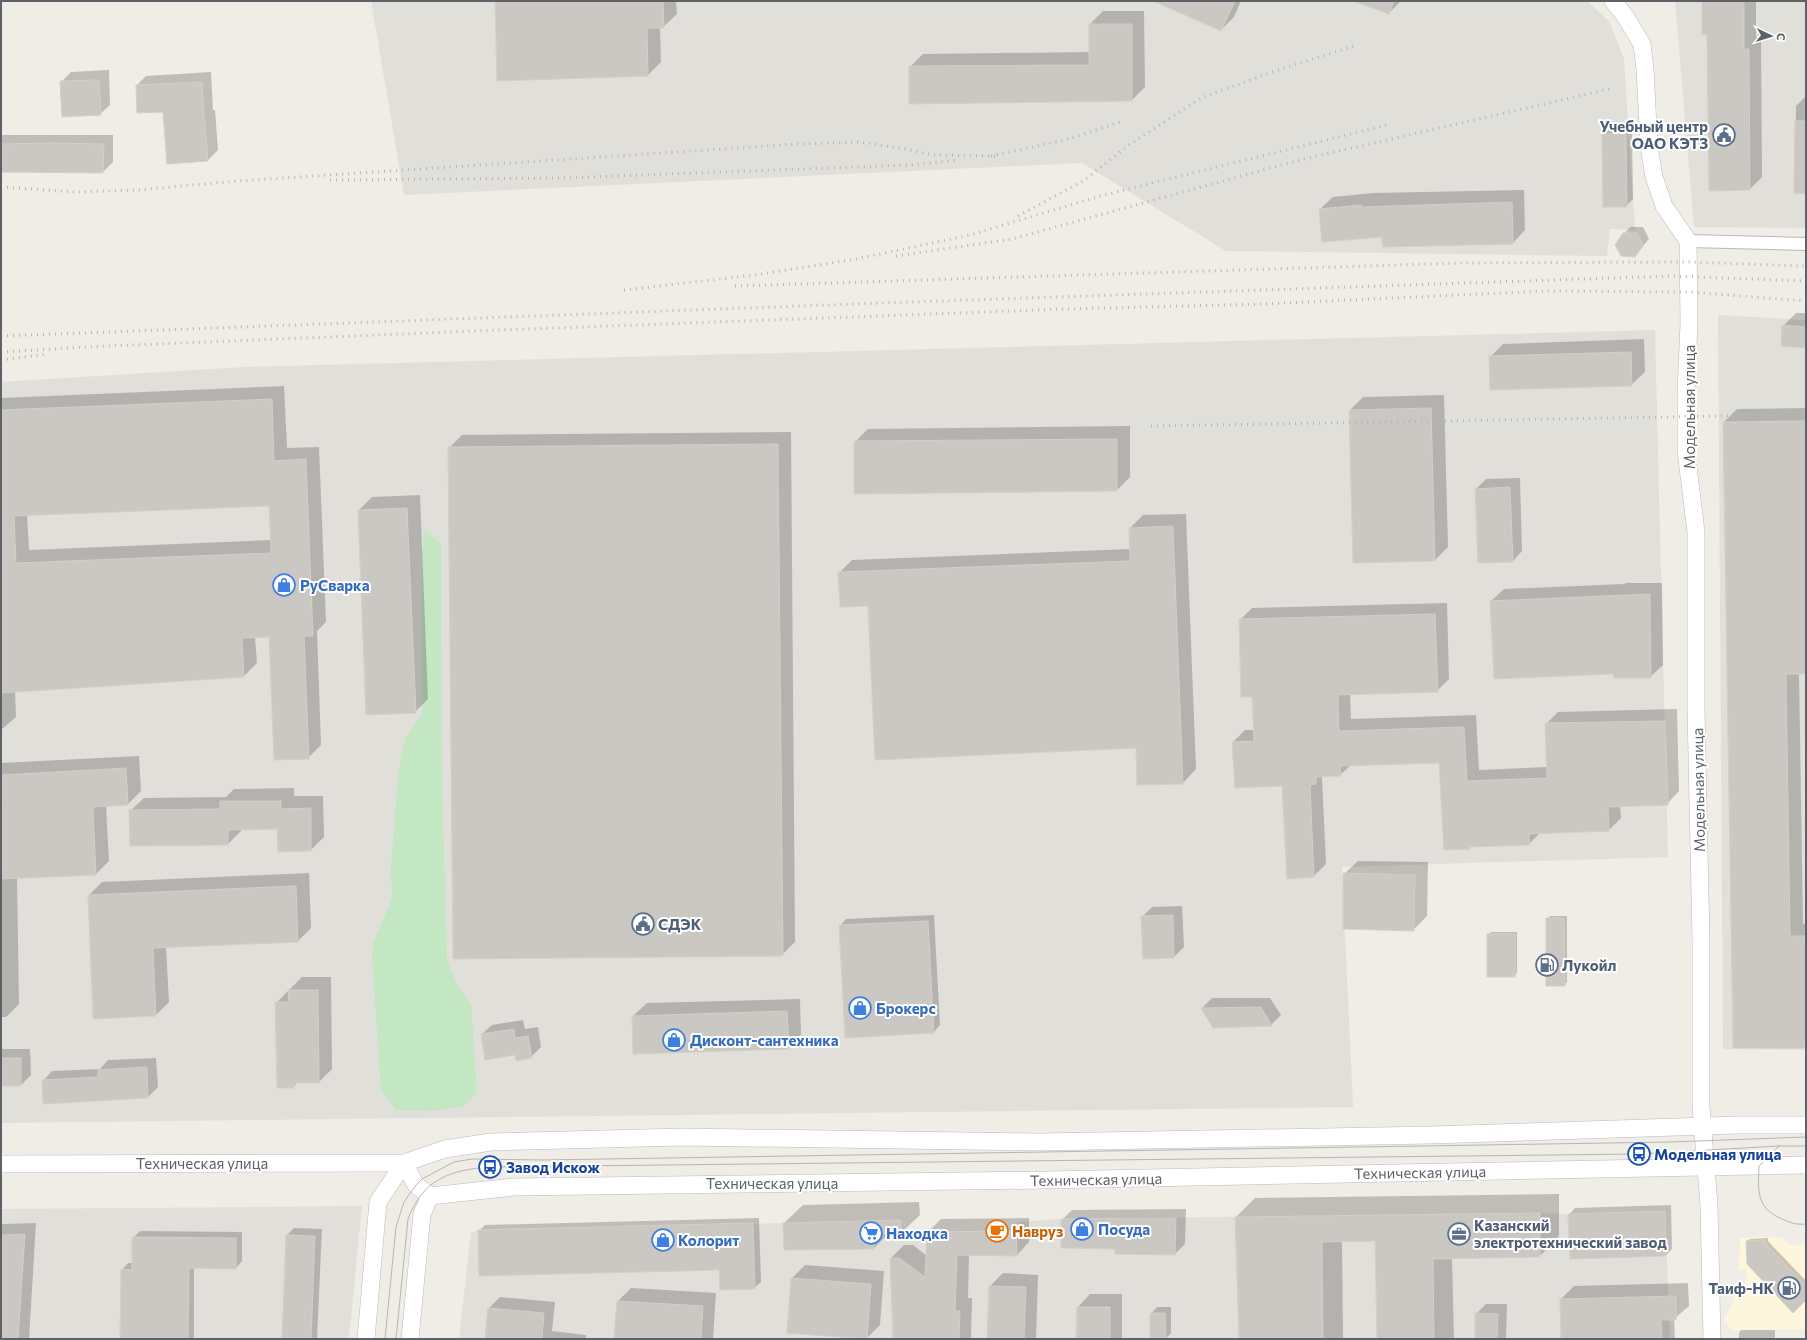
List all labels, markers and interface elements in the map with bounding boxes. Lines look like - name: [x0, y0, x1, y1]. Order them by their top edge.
- north arrow: [1751, 16, 1791, 56]
- text: С: [1775, 33, 1788, 41]
- place label: Учебный центр ОАО КЭТЗ: [1600, 117, 1708, 152]
- public building icon: Учебный центр ОАО КЭТЗ: [1711, 122, 1737, 148]
- street label: Модельная улица: [1680, 345, 1698, 469]
- shop icon: РуСварка: [271, 572, 297, 598]
- place label: РуСварка: [300, 576, 370, 594]
- street label: Модельная улица: [1688, 728, 1708, 852]
- public building icon: СДЭК: [630, 911, 656, 937]
- place label: СДЭК: [658, 915, 702, 933]
- fuel station icon: Лукойл: [1534, 952, 1560, 978]
- place label: Лукойл: [1562, 956, 1616, 974]
- shop icon: Брокерс: [847, 995, 873, 1021]
- place label: Брокерс: [876, 999, 936, 1017]
- shop icon: Дисконт-сантехника: [661, 1027, 687, 1053]
- place label: Дисконт-сантехника: [690, 1031, 839, 1049]
- bus stop icon: Модельная улица: [1626, 1141, 1652, 1167]
- place label: Модельная улица: [1654, 1145, 1781, 1163]
- street label: Техническая улица: [136, 1154, 268, 1172]
- bus stop icon: Завод Искож: [477, 1154, 503, 1180]
- place label: Завод Искож: [506, 1158, 600, 1176]
- street label: Техническая улица: [1354, 1162, 1486, 1182]
- street label: Техническая улица: [1030, 1169, 1162, 1189]
- street label: Техническая улица: [706, 1174, 838, 1192]
- shop icon: Посуда: [1069, 1216, 1095, 1242]
- place label: Казанский электротехнический завод: [1474, 1216, 1667, 1251]
- cafe icon: Навруз: [984, 1218, 1010, 1244]
- supermarket icon: Находка: [858, 1220, 884, 1246]
- place label: Посуда: [1098, 1220, 1150, 1238]
- office icon: Казанский электротехнический завод: [1446, 1221, 1472, 1247]
- place label: Навруз: [1012, 1222, 1063, 1240]
- place label: Находка: [886, 1224, 948, 1242]
- shop icon: Колорит: [650, 1227, 676, 1253]
- place label: Колорит: [678, 1231, 739, 1249]
- fuel station icon: Таиф-НК: [1776, 1275, 1802, 1301]
- place label: Таиф-НК: [1708, 1279, 1775, 1297]

